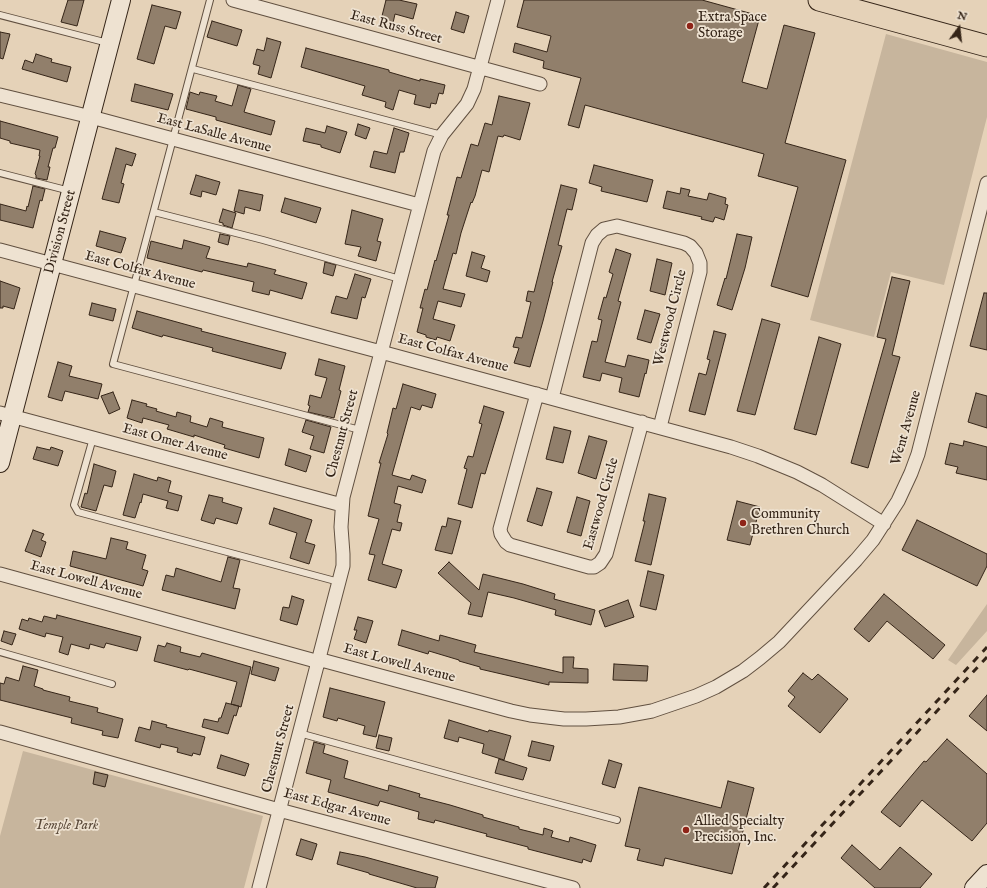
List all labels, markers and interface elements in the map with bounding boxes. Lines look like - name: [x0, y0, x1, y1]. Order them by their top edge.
- street label: East Russ Street: [348, 8, 444, 48]
- north arrow: [939, 8, 979, 48]
- text: N: [956, 8, 969, 24]
- place label: Extra Space Storage: [698, 10, 767, 42]
- marker: Extra Space Storage: [685, 21, 695, 31]
- street label: East LaSalle Avenue: [155, 111, 273, 157]
- street label: Division Street: [42, 188, 80, 276]
- street label: East Colfax Avenue: [83, 248, 197, 294]
- street label: Westwood Circle: [651, 268, 691, 368]
- street label: East Colfax Avenue: [396, 331, 510, 377]
- street label: Chestnut Street: [323, 388, 363, 480]
- street label: Went Avenue: [888, 389, 926, 467]
- street label: East Omer Avenue: [121, 421, 229, 465]
- street label: Eastwood Circle: [581, 456, 623, 552]
- place label: Community Brethren Church: [751, 507, 849, 540]
- marker: Community Brethren Church: [738, 518, 748, 528]
- street label: East Lowell Avenue: [28, 558, 144, 604]
- street label: East Lowell Avenue: [341, 641, 457, 687]
- street label: Chestnut Street: [259, 703, 299, 795]
- street label: East Edgar Avenue: [282, 786, 392, 830]
- place label: Allied Specialty Precision, Inc.: [694, 814, 784, 846]
- park label: Temple Park: [34, 818, 98, 834]
- marker: Allied Specialty Precision, Inc.: [681, 825, 691, 835]

